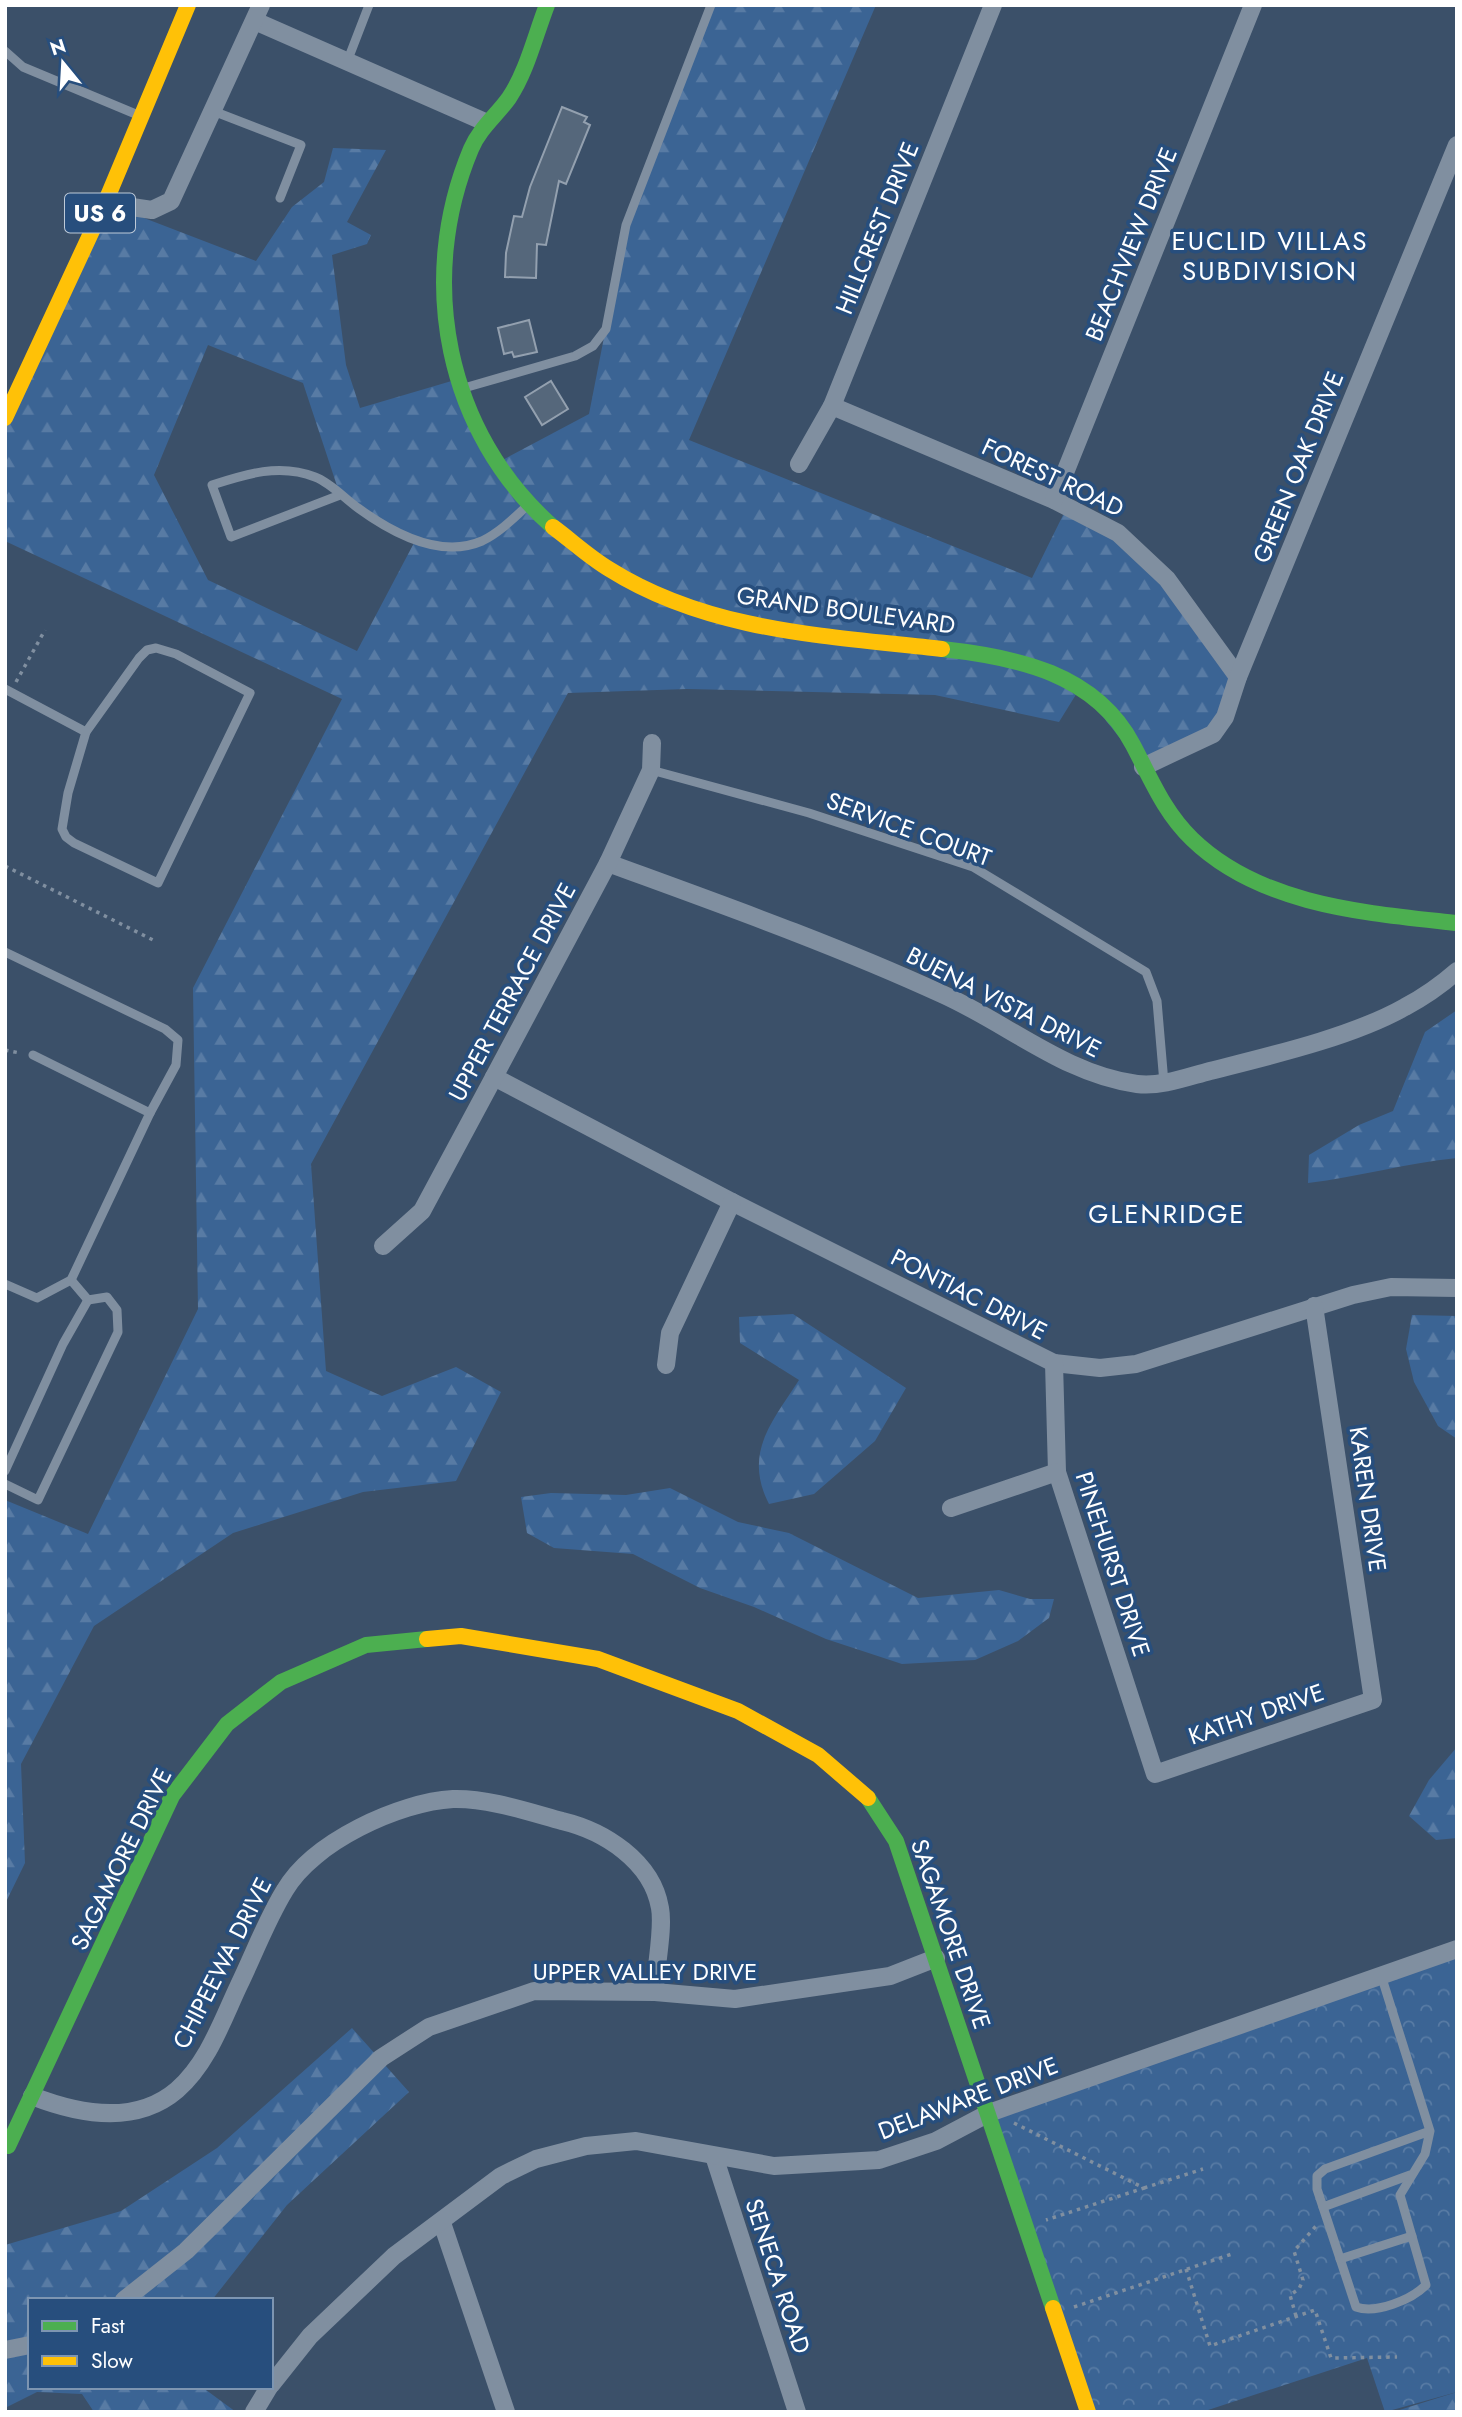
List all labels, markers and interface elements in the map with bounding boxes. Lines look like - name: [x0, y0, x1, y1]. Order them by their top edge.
- north arrow: [28, 28, 98, 98]
- text: N: [47, 32, 69, 62]
- street label: HILLCREST DRIVE: [826, 137, 928, 319]
- street label: BEACHVIEW DRIVE: [1076, 142, 1186, 346]
- road number: US 6: [65, 194, 135, 232]
- district label: EUCLID VILLAS SUBDIVISION: [1171, 222, 1369, 290]
- street label: GREEN OAK DRIVE: [1244, 366, 1352, 568]
- street label: FOREST ROAD: [976, 429, 1130, 525]
- street label: GRAND BOULEVARD: [734, 577, 958, 643]
- street label: SERVICE COURT: [822, 783, 996, 875]
- street label: UPPER TERRACE DRIVE: [439, 876, 585, 1108]
- street label: BUENA VISTA DRIVE: [900, 938, 1108, 1066]
- district label: GLENRIDGE: [1088, 1195, 1246, 1233]
- street label: PONTIAC DRIVE: [885, 1240, 1053, 1348]
- street label: KAREN DRIVE: [1340, 1424, 1396, 1574]
- street label: PINEHURST DRIVE: [1067, 1467, 1159, 1661]
- street label: KATHY DRIVE: [1183, 1674, 1329, 1754]
- street label: SAGAMORE DRIVE: [62, 1762, 180, 1956]
- street label: SAGAMORE DRIVE: [902, 1834, 1000, 2034]
- street label: CHIPEEWA DRIVE: [164, 1871, 280, 2055]
- street label: UPPER VALLEY DRIVE: [533, 1954, 757, 1989]
- street label: DELAWARE DRIVE: [873, 2048, 1063, 2148]
- street label: SENECA ROAD: [736, 2194, 820, 2358]
- legend: [28, 2298, 273, 2389]
- text: Fast: [91, 2311, 124, 2341]
- text: Slow: [91, 2346, 133, 2376]

